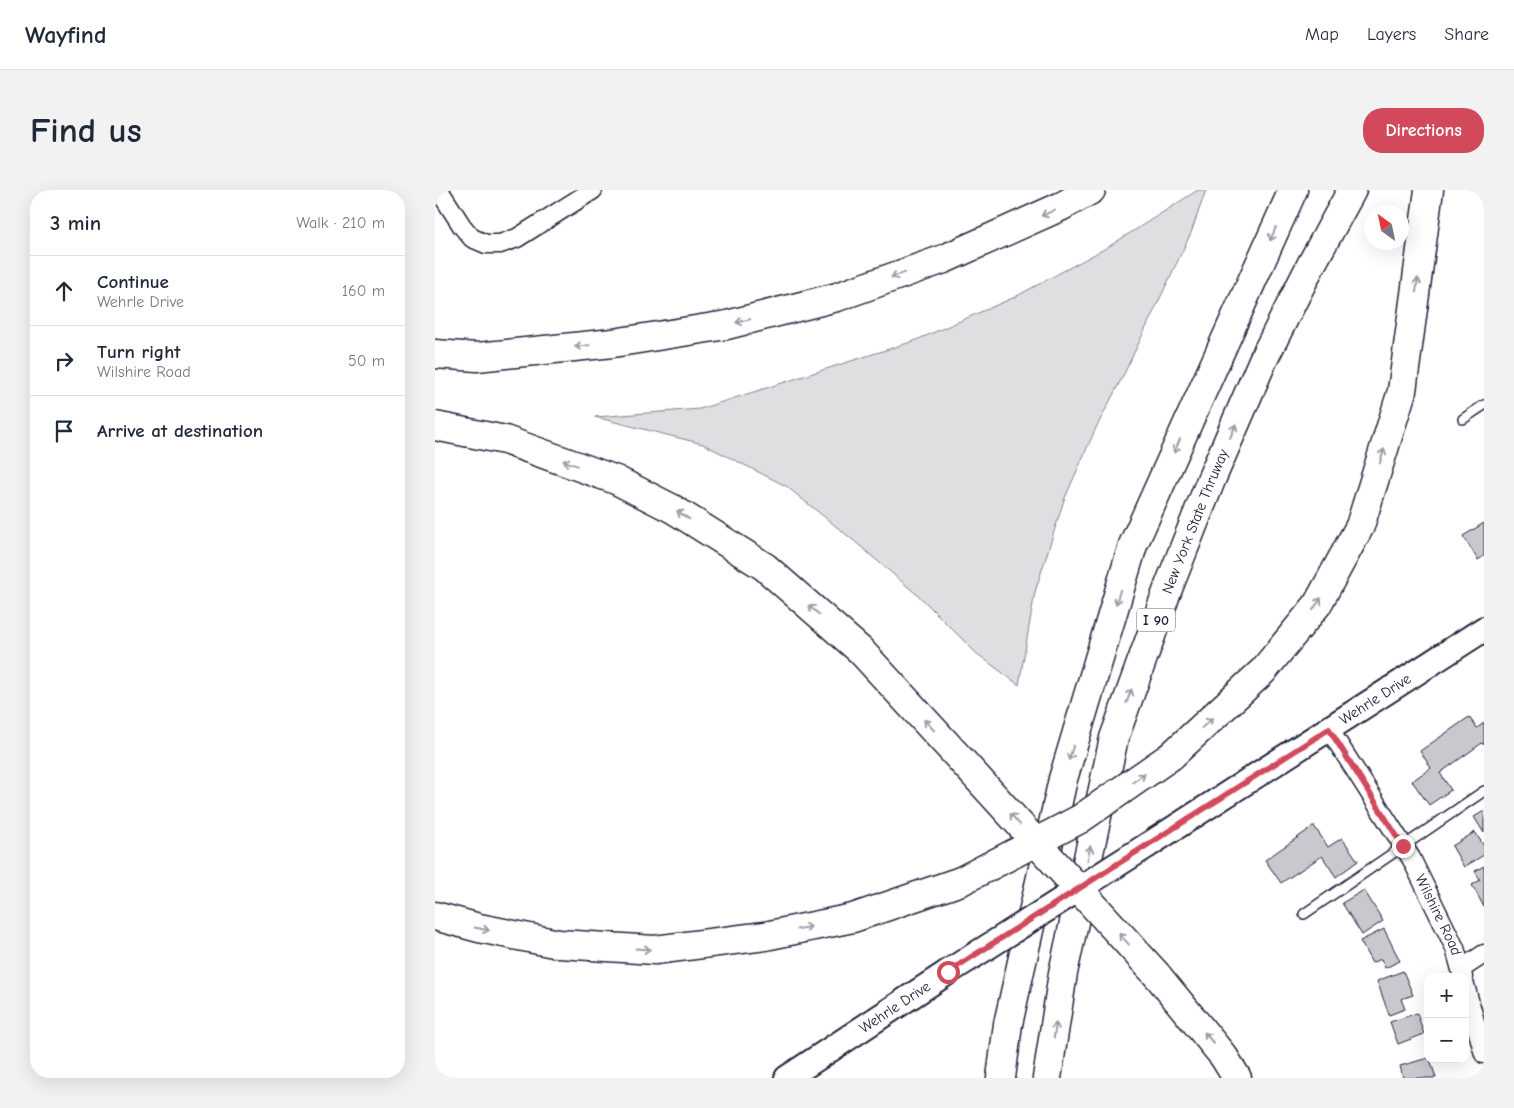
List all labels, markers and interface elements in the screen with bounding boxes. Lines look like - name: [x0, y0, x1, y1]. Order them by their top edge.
- text: Wayfind: [25, 21, 106, 49]
- text: Map: [1305, 24, 1339, 45]
- text: Layers: [1367, 24, 1416, 45]
- text: Share: [1444, 24, 1489, 45]
- button: Directions: [1363, 108, 1484, 153]
- text: Find us: [30, 110, 142, 151]
- north arrow: [1364, 205, 1409, 250]
- one-way arrow: [1041, 208, 1056, 218]
- text: 3 min: [50, 211, 101, 235]
- text: Walk · 210 m: [296, 214, 385, 232]
- one-way arrow: [1267, 226, 1277, 241]
- text: Continue: [97, 271, 169, 293]
- one-way arrow: [891, 271, 907, 281]
- icon: ahead: [50, 277, 78, 305]
- one-way arrow: [1413, 277, 1423, 293]
- text: 160 m: [342, 282, 385, 300]
- text: Wehrle Drive: [97, 293, 184, 311]
- one-way arrow: [735, 317, 751, 326]
- text: Turn right: [97, 341, 181, 363]
- one-way arrow: [575, 341, 591, 351]
- icon: right: [50, 347, 78, 375]
- text: 50 m: [348, 352, 385, 370]
- text: Wilshire Road: [97, 363, 191, 381]
- icon: arrive: [50, 417, 78, 445]
- text: Arrive at destination: [97, 420, 263, 442]
- one-way arrow: [1228, 424, 1238, 439]
- one-way arrow: [1172, 438, 1181, 453]
- street label: New York State Thruway: [1158, 446, 1232, 596]
- one-way arrow: [1377, 448, 1387, 464]
- one-way arrow: [563, 458, 578, 467]
- one-way arrow: [677, 510, 691, 520]
- one-way arrow: [1112, 589, 1122, 605]
- one-way arrow: [1312, 597, 1322, 611]
- one-way arrow: [808, 605, 821, 616]
- road number: I 90: [1137, 608, 1175, 632]
- street label: Wehrle Drive: [1336, 669, 1415, 729]
- one-way arrow: [1125, 689, 1134, 704]
- one-way arrow: [1200, 717, 1213, 729]
- one-way arrow: [923, 718, 935, 731]
- one-way arrow: [1066, 745, 1075, 760]
- one-way arrow: [1132, 773, 1146, 783]
- one-way arrow: [1009, 812, 1021, 825]
- route end: [1392, 835, 1415, 858]
- one-way arrow: [1085, 846, 1094, 862]
- street label: Wilshire Road: [1411, 871, 1466, 957]
- one-way arrow: [795, 923, 811, 932]
- one-way arrow: [474, 925, 490, 934]
- one-way arrow: [1118, 933, 1130, 946]
- one-way arrow: [635, 944, 651, 953]
- route start: [937, 961, 960, 984]
- map controls: [1424, 973, 1469, 1063]
- button: +: [1424, 973, 1469, 1018]
- street label: Wehrle Drive: [856, 977, 934, 1037]
- button: −: [1424, 1018, 1469, 1063]
- one-way arrow: [1050, 1022, 1060, 1038]
- one-way arrow: [1203, 1032, 1214, 1045]

